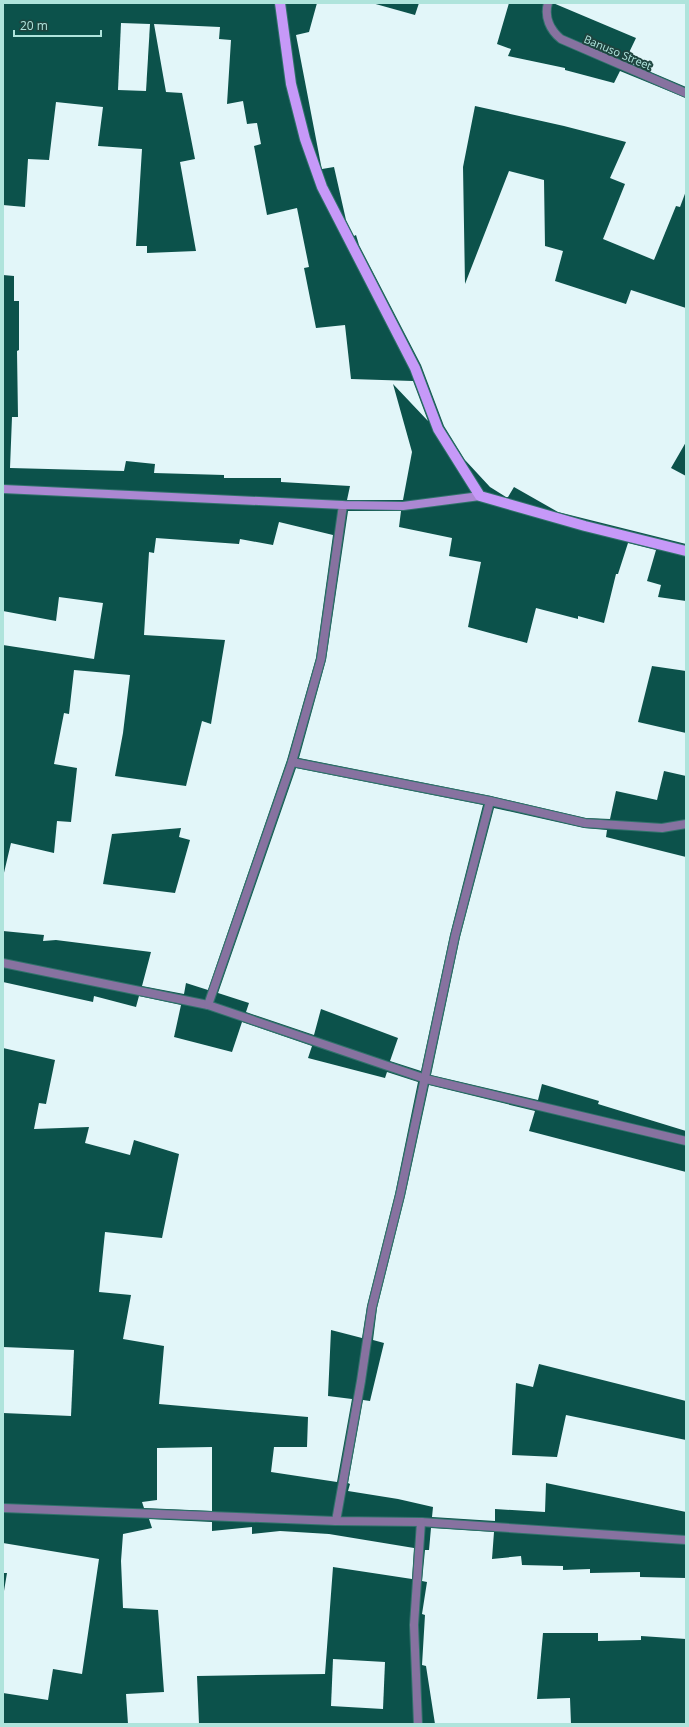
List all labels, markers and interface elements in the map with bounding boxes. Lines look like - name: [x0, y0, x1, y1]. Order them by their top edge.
- scale bar: [14, 12, 101, 38]
- text: 20 m: [20, 17, 48, 34]
- street label: Banuso Street: [582, 31, 654, 73]

